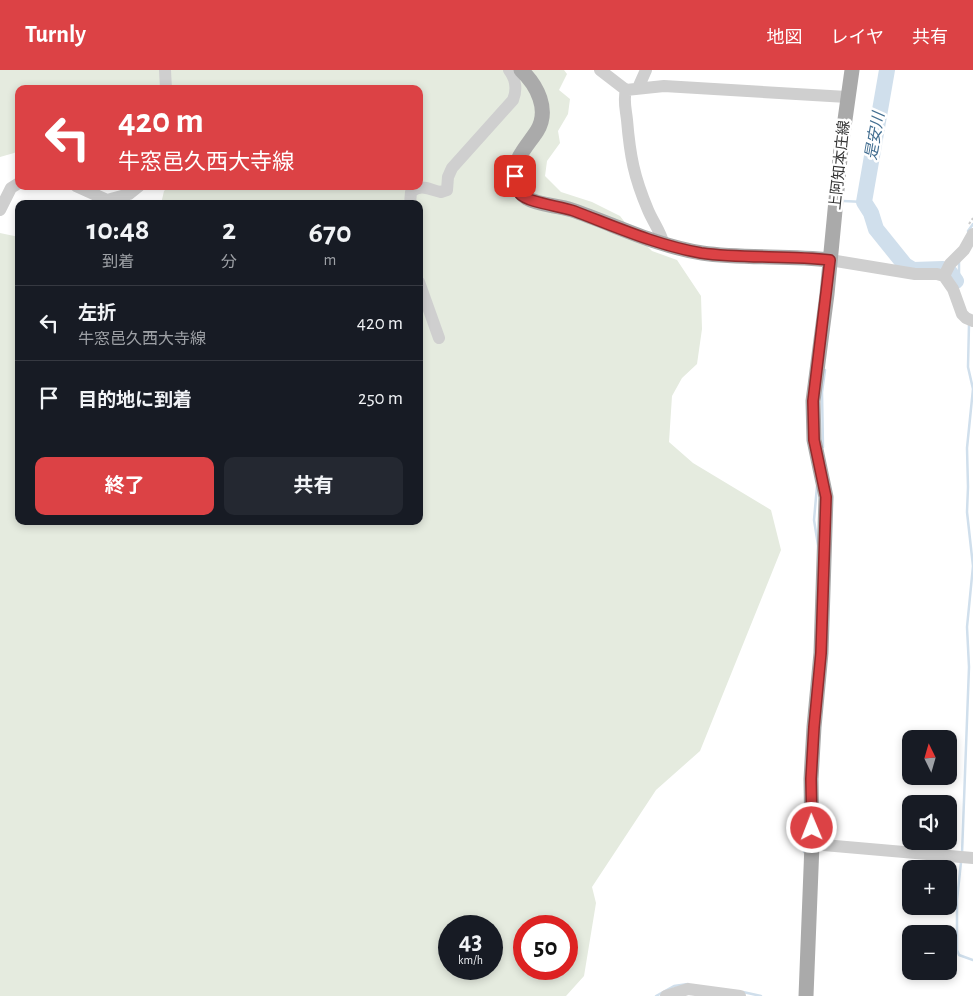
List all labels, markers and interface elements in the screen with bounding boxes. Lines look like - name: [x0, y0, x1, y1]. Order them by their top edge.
- text: Turnly: [25, 23, 86, 47]
- text: 地図: [767, 29, 803, 47]
- text: レイヤ: [831, 29, 884, 47]
- text: 共有: [912, 29, 948, 47]
- text: 420 m: [118, 104, 204, 139]
- icon: left: [35, 105, 100, 170]
- water label: 是安川: [862, 109, 887, 161]
- street label: 上阿知本庄線: [827, 119, 852, 211]
- text: 牛窓邑久西大寺線: [118, 151, 294, 173]
- pin: [494, 155, 536, 197]
- icon: arrive: [501, 162, 529, 190]
- text: 10:48: [86, 215, 150, 245]
- text: 2: [222, 215, 236, 245]
- text: 670: [308, 218, 352, 248]
- text: m: [324, 252, 336, 268]
- text: 到着: [102, 254, 134, 270]
- text: 分: [221, 254, 237, 270]
- text: 左折: [78, 304, 116, 323]
- icon: left: [35, 309, 63, 337]
- text: 420 m: [357, 314, 403, 333]
- text: 牛窓邑久西大寺線: [78, 331, 206, 347]
- icon: arrive: [35, 384, 63, 412]
- text: 250 m: [358, 389, 403, 408]
- text: 目的地に到着: [78, 391, 192, 410]
- button: 終了: [35, 457, 214, 515]
- button: 共有: [224, 457, 403, 515]
- north arrow: [902, 730, 958, 785]
- map controls: [902, 730, 957, 980]
- button: sound: [902, 795, 957, 850]
- position arrow: [785, 801, 837, 853]
- button: +: [902, 860, 957, 915]
- speed limit sign: 50: [513, 915, 578, 980]
- button: −: [902, 925, 957, 980]
- text: 43: [459, 929, 482, 954]
- text: km/h: [458, 954, 483, 966]

